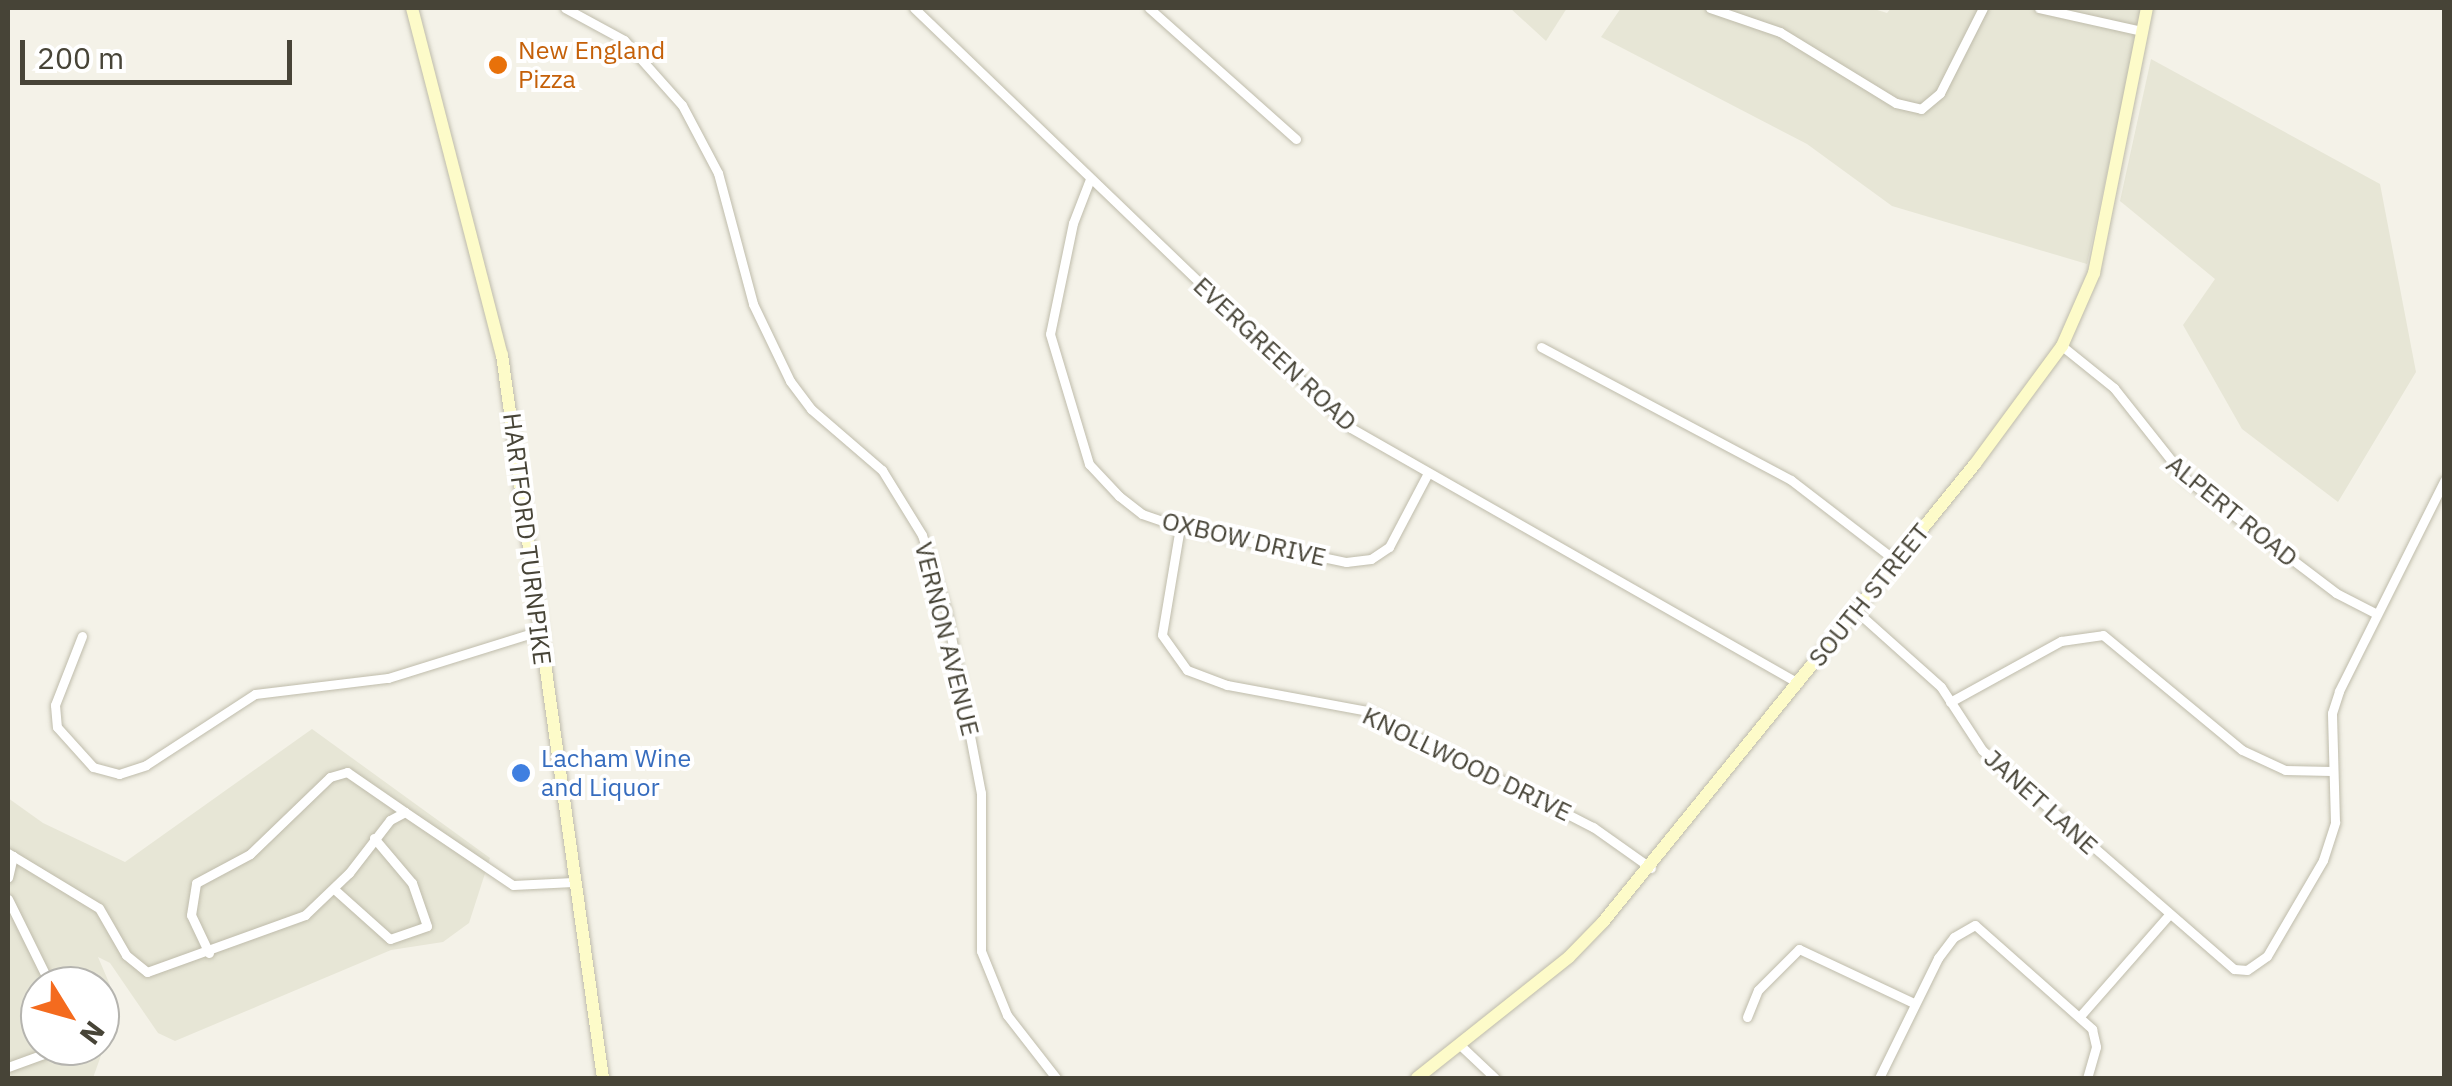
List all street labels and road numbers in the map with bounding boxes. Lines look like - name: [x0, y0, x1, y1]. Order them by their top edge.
- street label: EVERGREEN ROAD: [1187, 271, 1363, 437]
- street label: HARTFORD TURNPIKE: [497, 411, 557, 667]
- street label: ALPERT ROAD: [2160, 449, 2304, 573]
- street label: OXBOW DRIVE: [1159, 506, 1329, 572]
- street label: SOUTH STREET: [1802, 518, 1936, 672]
- street label: VERNON AVENUE: [908, 539, 986, 739]
- street label: KNOLLWOOD DRIVE: [1358, 700, 1576, 828]
- street label: JANET LANE: [1978, 743, 2104, 861]

